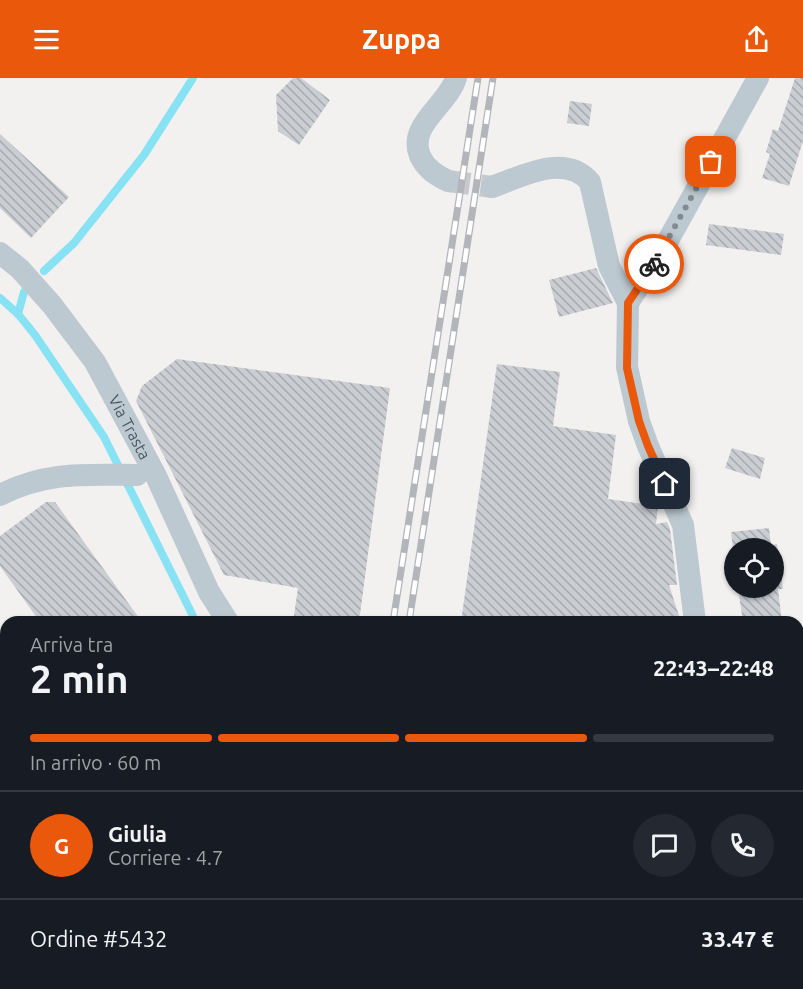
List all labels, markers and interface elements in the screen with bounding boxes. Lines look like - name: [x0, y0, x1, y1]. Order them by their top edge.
- icon: menu: [30, 23, 63, 56]
- icon: share: [740, 23, 773, 56]
- text: Zuppa: [362, 24, 441, 54]
- pin: [685, 136, 736, 187]
- icon: bag: [694, 145, 727, 178]
- courier: [624, 234, 684, 294]
- icon: bike: [638, 248, 671, 281]
- street label: Via Trasta: [105, 392, 154, 462]
- pin: [639, 458, 690, 509]
- icon: home: [648, 467, 681, 500]
- map controls: [724, 538, 784, 598]
- button: locate: [724, 538, 784, 598]
- text: Arriva tra: [30, 633, 113, 656]
- text: 22:43–22:48: [653, 655, 774, 680]
- text: 2 min: [30, 657, 129, 700]
- text: In arrivo · 60 m: [30, 751, 161, 774]
- button: chat: [633, 814, 696, 877]
- button: phone: [711, 814, 774, 877]
- text: Giulia: [108, 821, 167, 846]
- text: G: [54, 833, 69, 858]
- text: Corriere · 4.7: [108, 846, 223, 869]
- text: Ordine #5432: [30, 926, 167, 951]
- text: 33.47 €: [701, 926, 774, 951]

